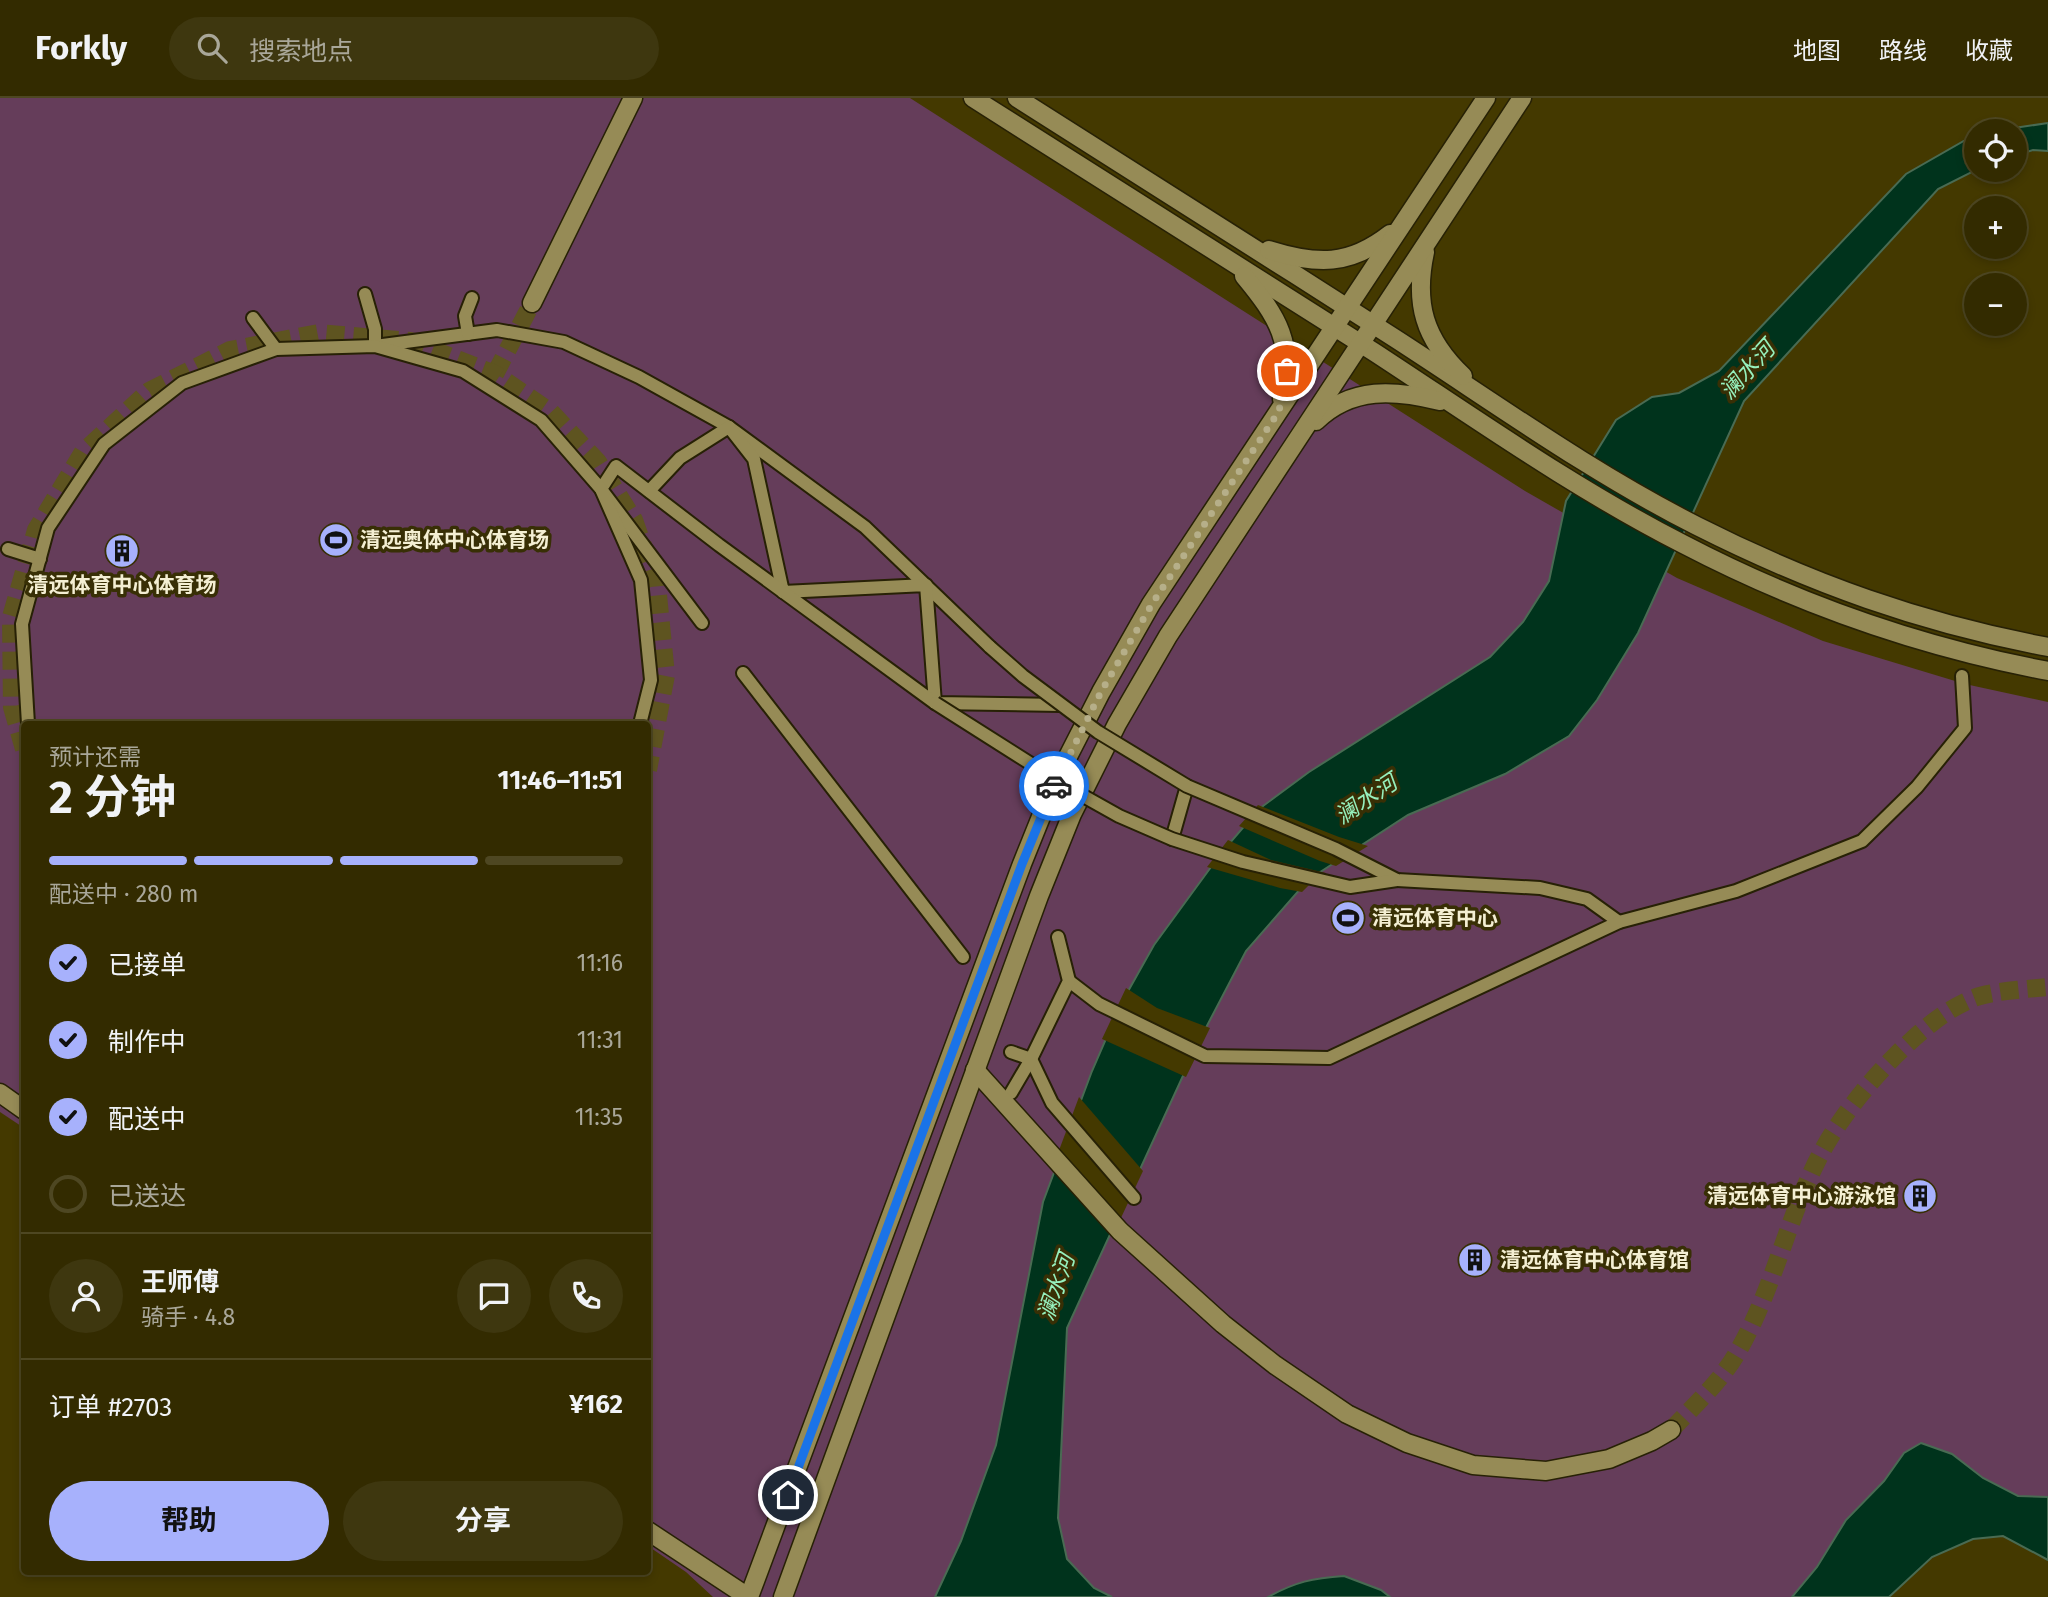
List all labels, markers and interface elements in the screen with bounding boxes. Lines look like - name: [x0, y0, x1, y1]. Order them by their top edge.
- search box: [169, 17, 659, 80]
- text: Forkly: [35, 28, 127, 68]
- icon: search: [193, 29, 231, 67]
- text: 搜索地点: [249, 36, 353, 67]
- text: 地图: [1793, 37, 1841, 65]
- text: 路线: [1879, 37, 1927, 65]
- text: 收藏: [1965, 37, 2013, 65]
- map controls: [1964, 119, 2027, 336]
- button: locate: [1964, 119, 2027, 182]
- button: +: [1964, 196, 2027, 259]
- button: −: [1964, 273, 2027, 336]
- water label: 澜水河: [1714, 332, 1783, 405]
- pin: [1257, 341, 1317, 401]
- icon: bag: [1268, 352, 1306, 390]
- sports icon: 清远奥体中心体育场: [317, 521, 355, 559]
- place label: 清远奥体中心体育场: [360, 527, 549, 553]
- building icon: 清远体育中心体育场: [103, 532, 141, 570]
- place label: 清远体育中心体育场: [28, 572, 217, 598]
- text: 预计还需: [49, 743, 141, 771]
- courier: [1019, 751, 1089, 821]
- text: 11:46–11:51: [498, 765, 623, 796]
- water label: 澜水河: [1330, 766, 1406, 830]
- icon: car: [1035, 767, 1073, 805]
- text: 2 分钟: [49, 770, 176, 825]
- text: 配送中 · 280 m: [49, 880, 198, 908]
- sports icon: 清远体育中心: [1329, 899, 1367, 937]
- place label: 清远体育中心: [1372, 905, 1498, 931]
- icon: check: [49, 944, 87, 982]
- text: 11:16: [577, 949, 623, 977]
- text: 已接单: [108, 950, 186, 981]
- icon: check: [49, 1021, 87, 1059]
- text: 11:31: [577, 1026, 623, 1054]
- text: 制作中: [108, 1027, 186, 1058]
- icon: check: [49, 1098, 87, 1136]
- text: 11:35: [575, 1103, 623, 1131]
- text: 配送中: [108, 1104, 186, 1135]
- building icon: 清远体育中心游泳馆: [1901, 1177, 1939, 1215]
- text: 已送达: [108, 1181, 186, 1212]
- place label: 清远体育中心游泳馆: [1707, 1183, 1896, 1209]
- building icon: 清远体育中心体育馆: [1456, 1241, 1494, 1279]
- water label: 澜水河: [1032, 1246, 1082, 1324]
- place label: 清远体育中心体育馆: [1500, 1247, 1689, 1273]
- button: person: [49, 1259, 123, 1333]
- button: chat: [457, 1259, 531, 1333]
- button: phone: [549, 1259, 623, 1333]
- text: 王师傅: [141, 1267, 219, 1298]
- text: 骑手 · 4.8: [141, 1303, 235, 1331]
- text: ¥162: [569, 1389, 623, 1420]
- text: 订单 #2703: [49, 1392, 172, 1423]
- pin: [758, 1465, 818, 1525]
- icon: home: [769, 1476, 807, 1514]
- button: 帮助: [49, 1481, 329, 1561]
- button: 分享: [343, 1481, 623, 1561]

